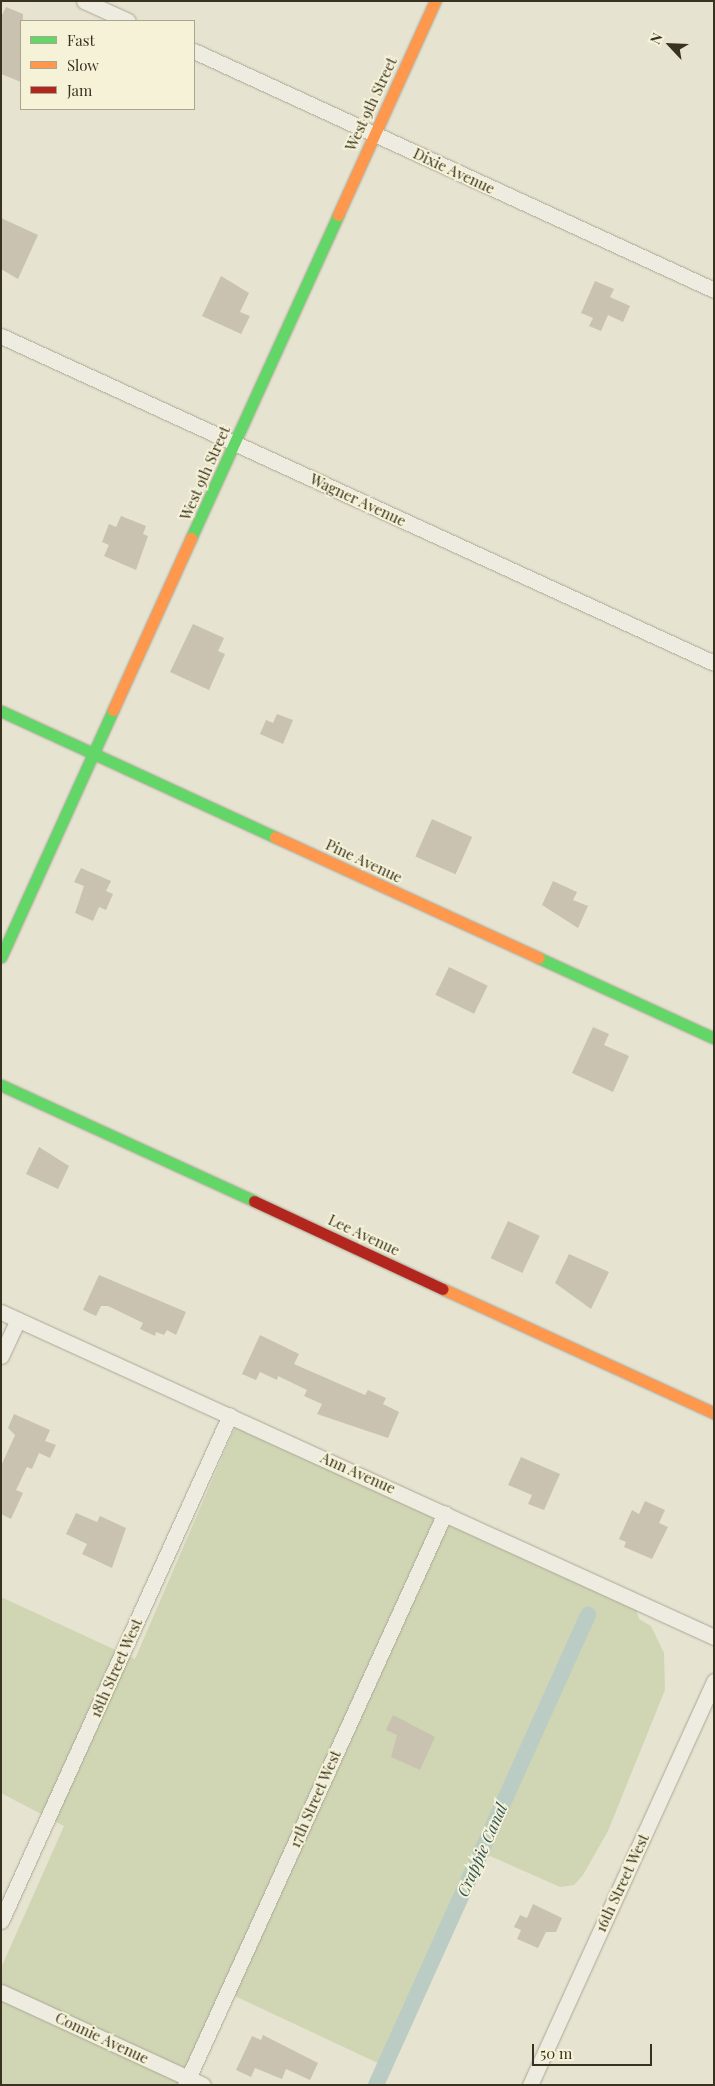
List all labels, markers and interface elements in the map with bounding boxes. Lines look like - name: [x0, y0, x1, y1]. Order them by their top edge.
- legend: [20, 20, 195, 110]
- north arrow: [645, 20, 695, 70]
- text: Fast: [67, 30, 95, 50]
- text: N: [645, 30, 667, 47]
- street label: West 9th Street: [341, 54, 401, 154]
- text: Slow: [67, 55, 99, 75]
- text: Jam: [67, 80, 92, 100]
- street label: Dixie Avenue: [410, 144, 498, 198]
- street label: West 9th Street: [176, 423, 234, 523]
- street label: Wagner Avenue: [307, 470, 409, 530]
- street label: Pine Avenue: [323, 835, 405, 887]
- street label: Lee Avenue: [325, 1211, 403, 1259]
- street label: Ann Avenue: [318, 1448, 398, 1498]
- street label: 18th Street West: [86, 1615, 146, 1721]
- street label: 17th Street West: [285, 1747, 345, 1851]
- water label: Crappie Canal: [453, 1800, 511, 1900]
- street label: 16th Street West: [591, 1831, 653, 1935]
- street label: Connie Avenue: [52, 2008, 152, 2068]
- scale bar: [535, 2034, 655, 2066]
- text: 50 m: [540, 2043, 572, 2063]

